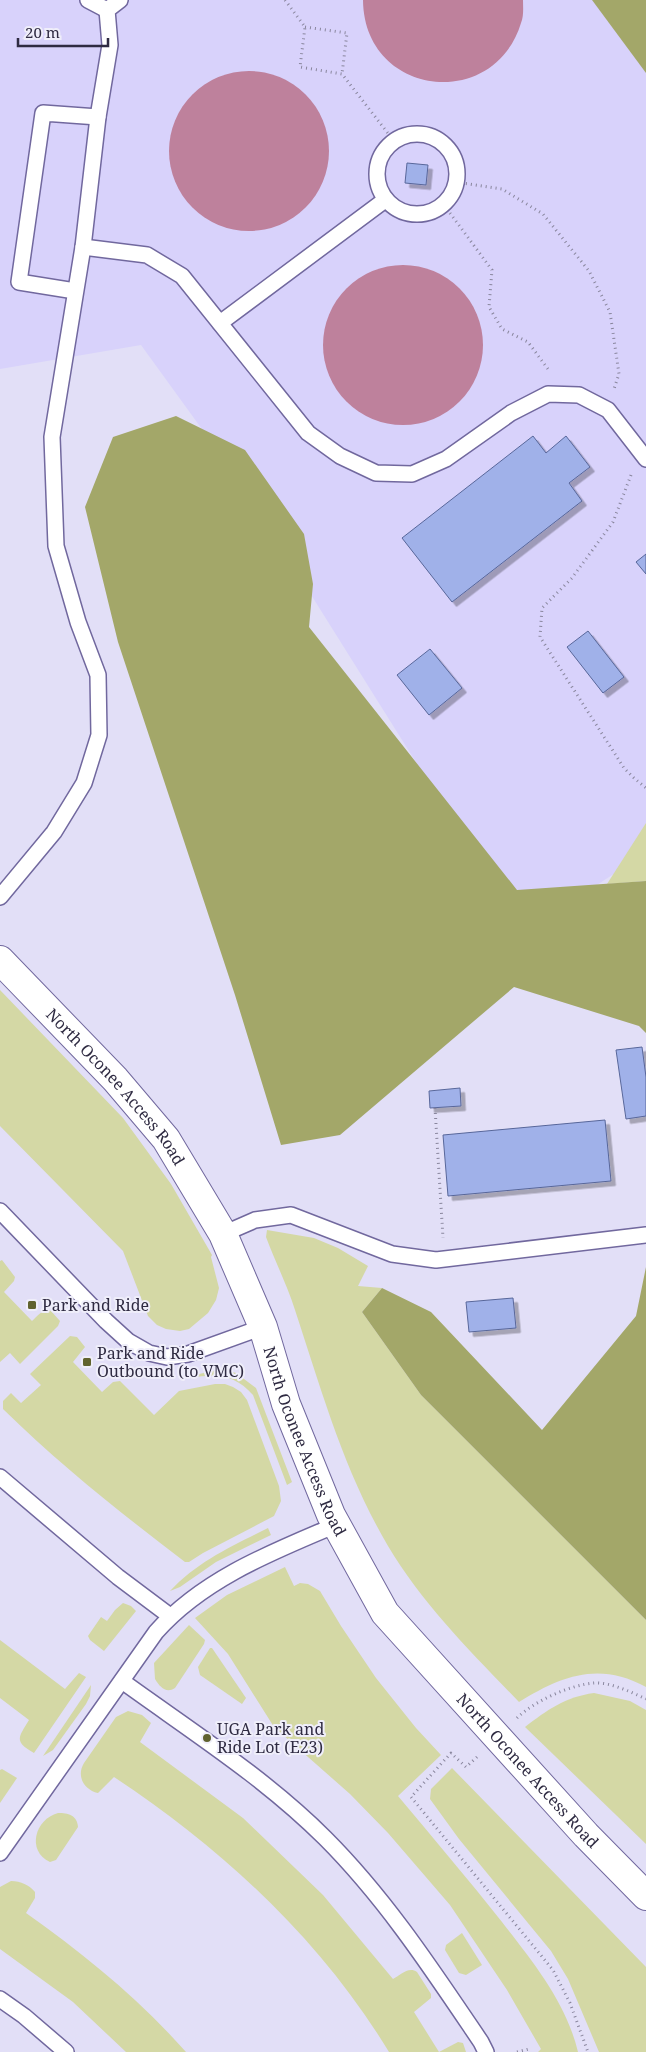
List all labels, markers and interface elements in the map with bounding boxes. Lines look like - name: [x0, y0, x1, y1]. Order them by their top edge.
- scale bar: [18, 15, 108, 47]
- text: 20 m: [25, 22, 60, 42]
- street label: North Oconee Access Road: [41, 1003, 190, 1170]
- place label: Park and Ride: [42, 1294, 149, 1316]
- marker: Park and Ride: [26, 1299, 38, 1311]
- place label: Park and Ride Outbound (to VMC): [97, 1342, 244, 1382]
- street label: North Oconee Access Road: [258, 1344, 352, 1540]
- marker: Park and Ride Outbound (to VMC): [81, 1356, 93, 1368]
- street label: North Oconee Access Road: [452, 1688, 604, 1853]
- place label: UGA Park and Ride Lot (E23): [217, 1718, 324, 1758]
- marker: UGA Park and Ride Lot (E23): [201, 1732, 213, 1744]

